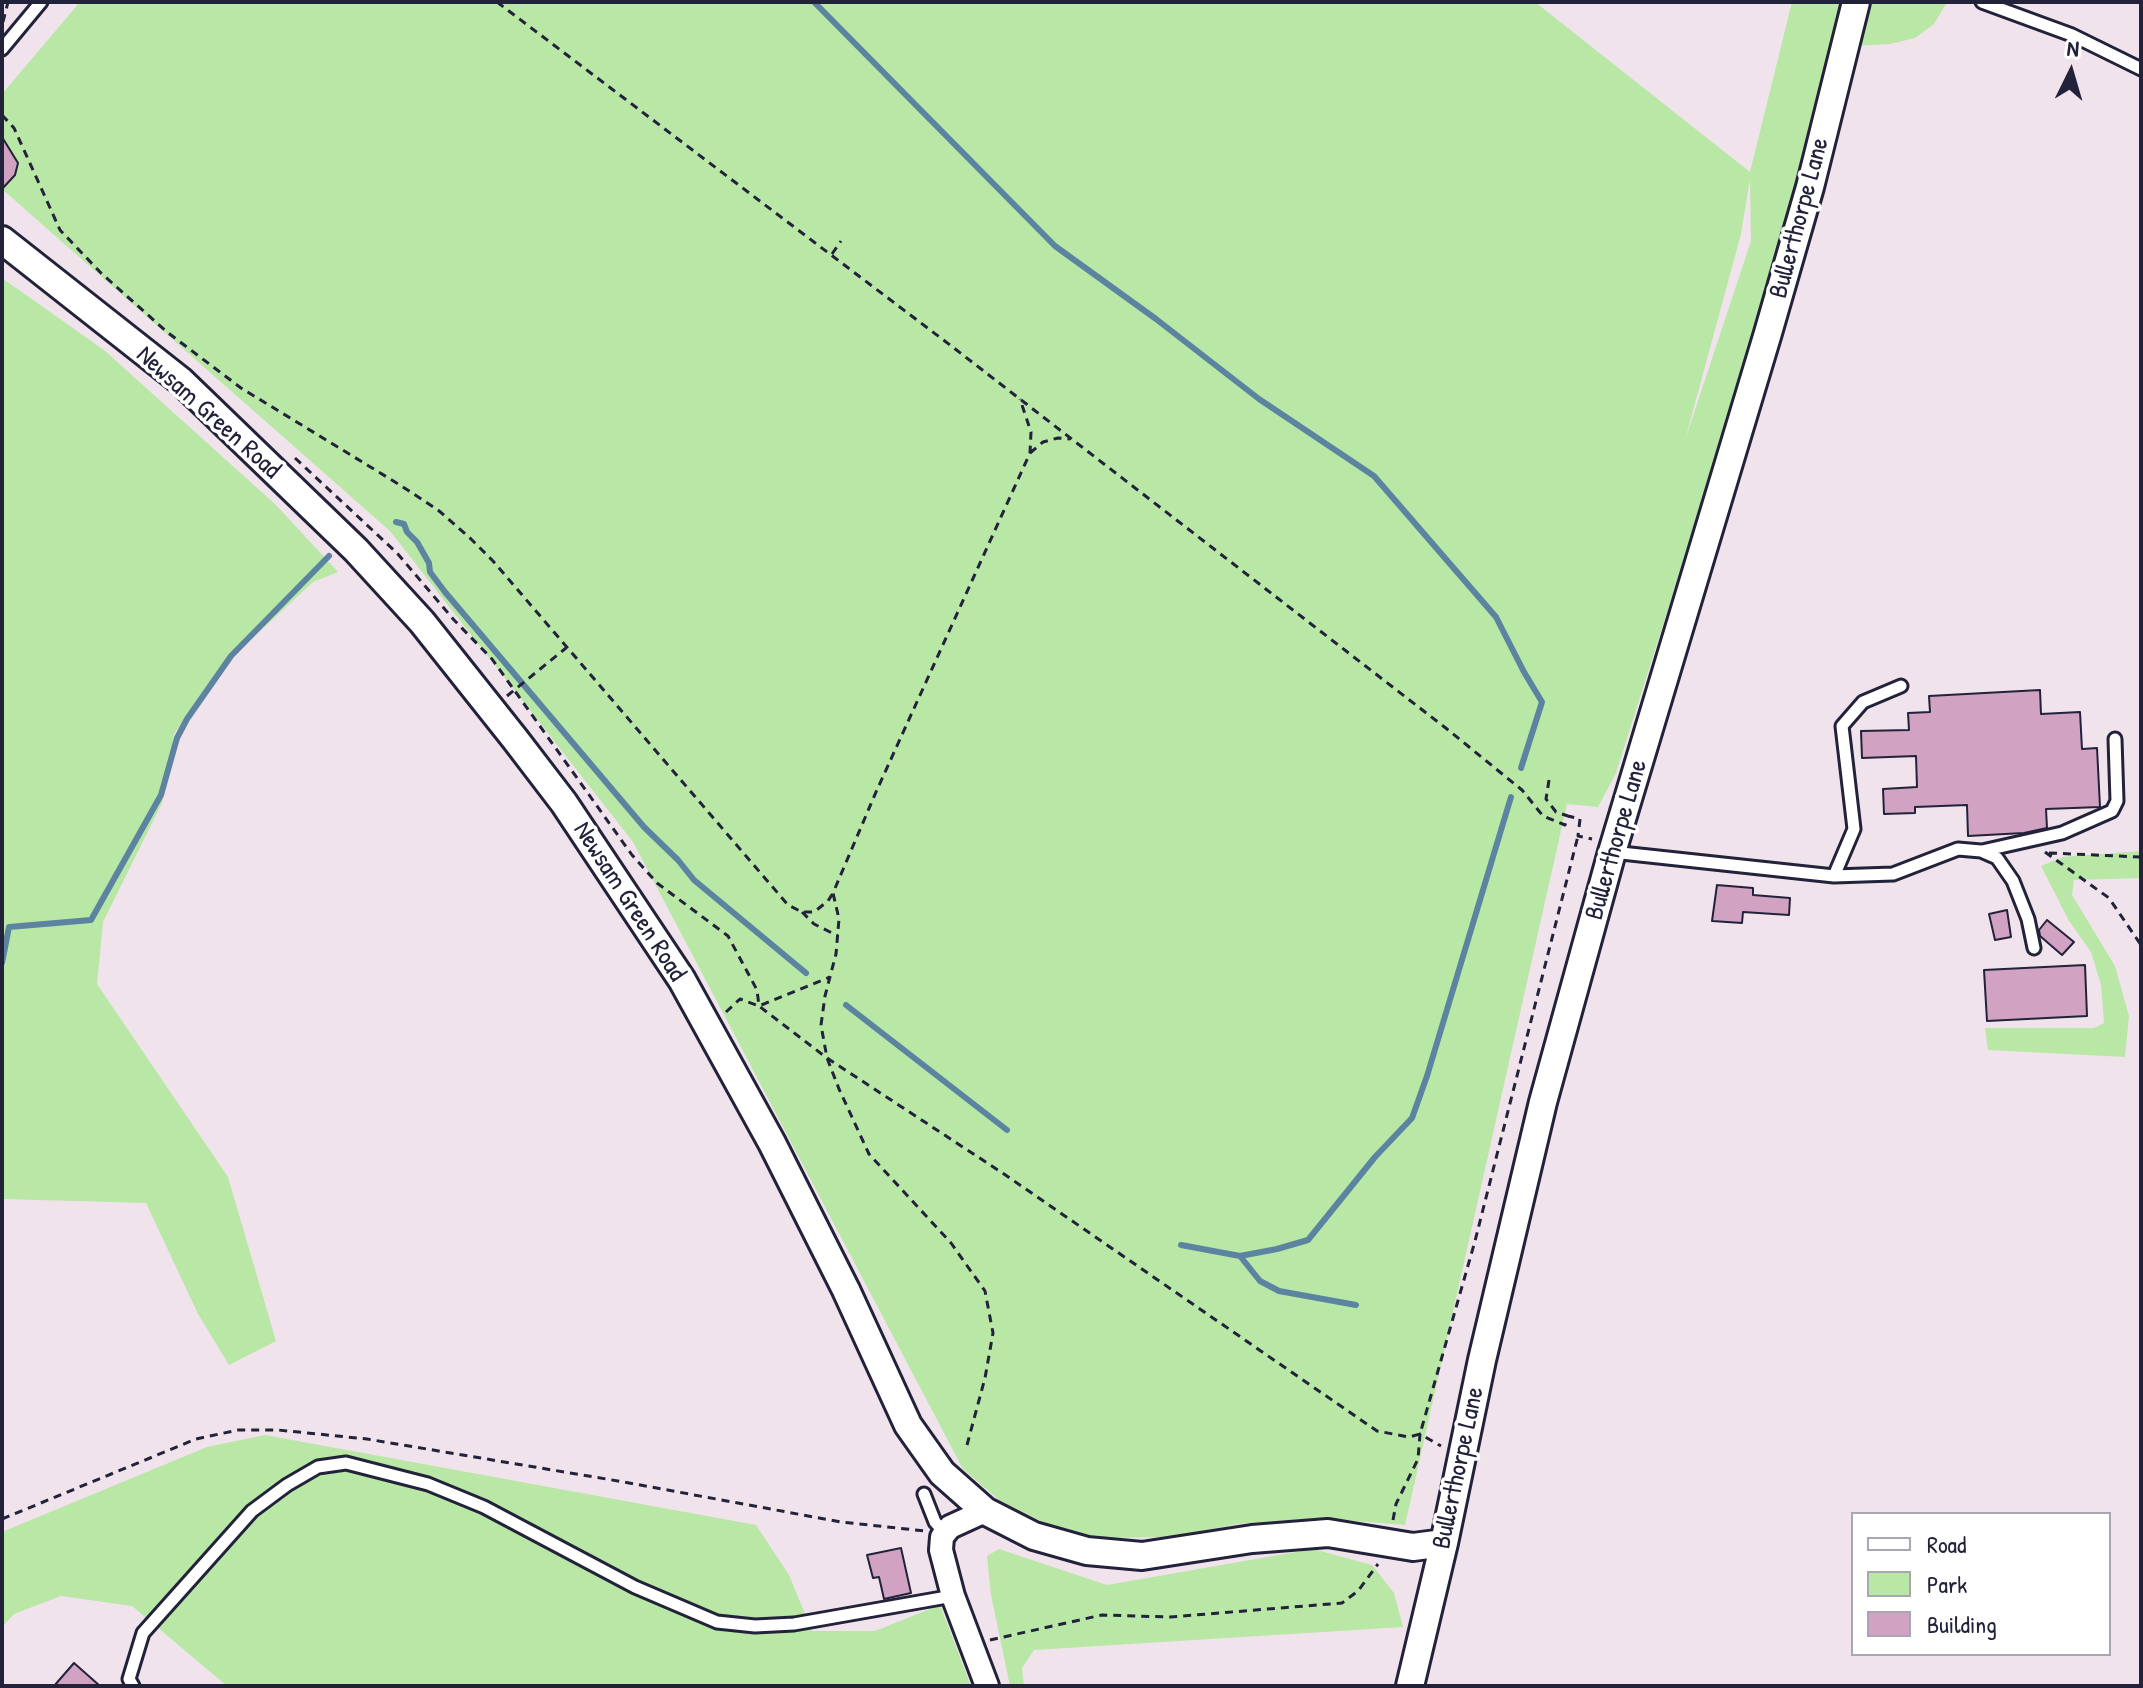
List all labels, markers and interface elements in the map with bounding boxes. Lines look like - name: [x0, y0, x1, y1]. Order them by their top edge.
- north arrow: [2031, 32, 2111, 112]
- text: N: [2066, 33, 2080, 64]
- street label: Bullerthorpe Lane: [1764, 134, 1836, 302]
- street label: Newsam Green Road: [129, 340, 287, 486]
- street label: Bullerthorpe Lane: [1579, 756, 1655, 924]
- street label: Newsam Green Road: [566, 817, 692, 987]
- street label: Bullerthorpe Lane: [1427, 1384, 1491, 1552]
- legend: [1851, 1512, 2111, 1656]
- text: Road: [1927, 1528, 1966, 1560]
- text: Park: [1927, 1568, 1967, 1600]
- text: Building: [1927, 1608, 1997, 1640]

